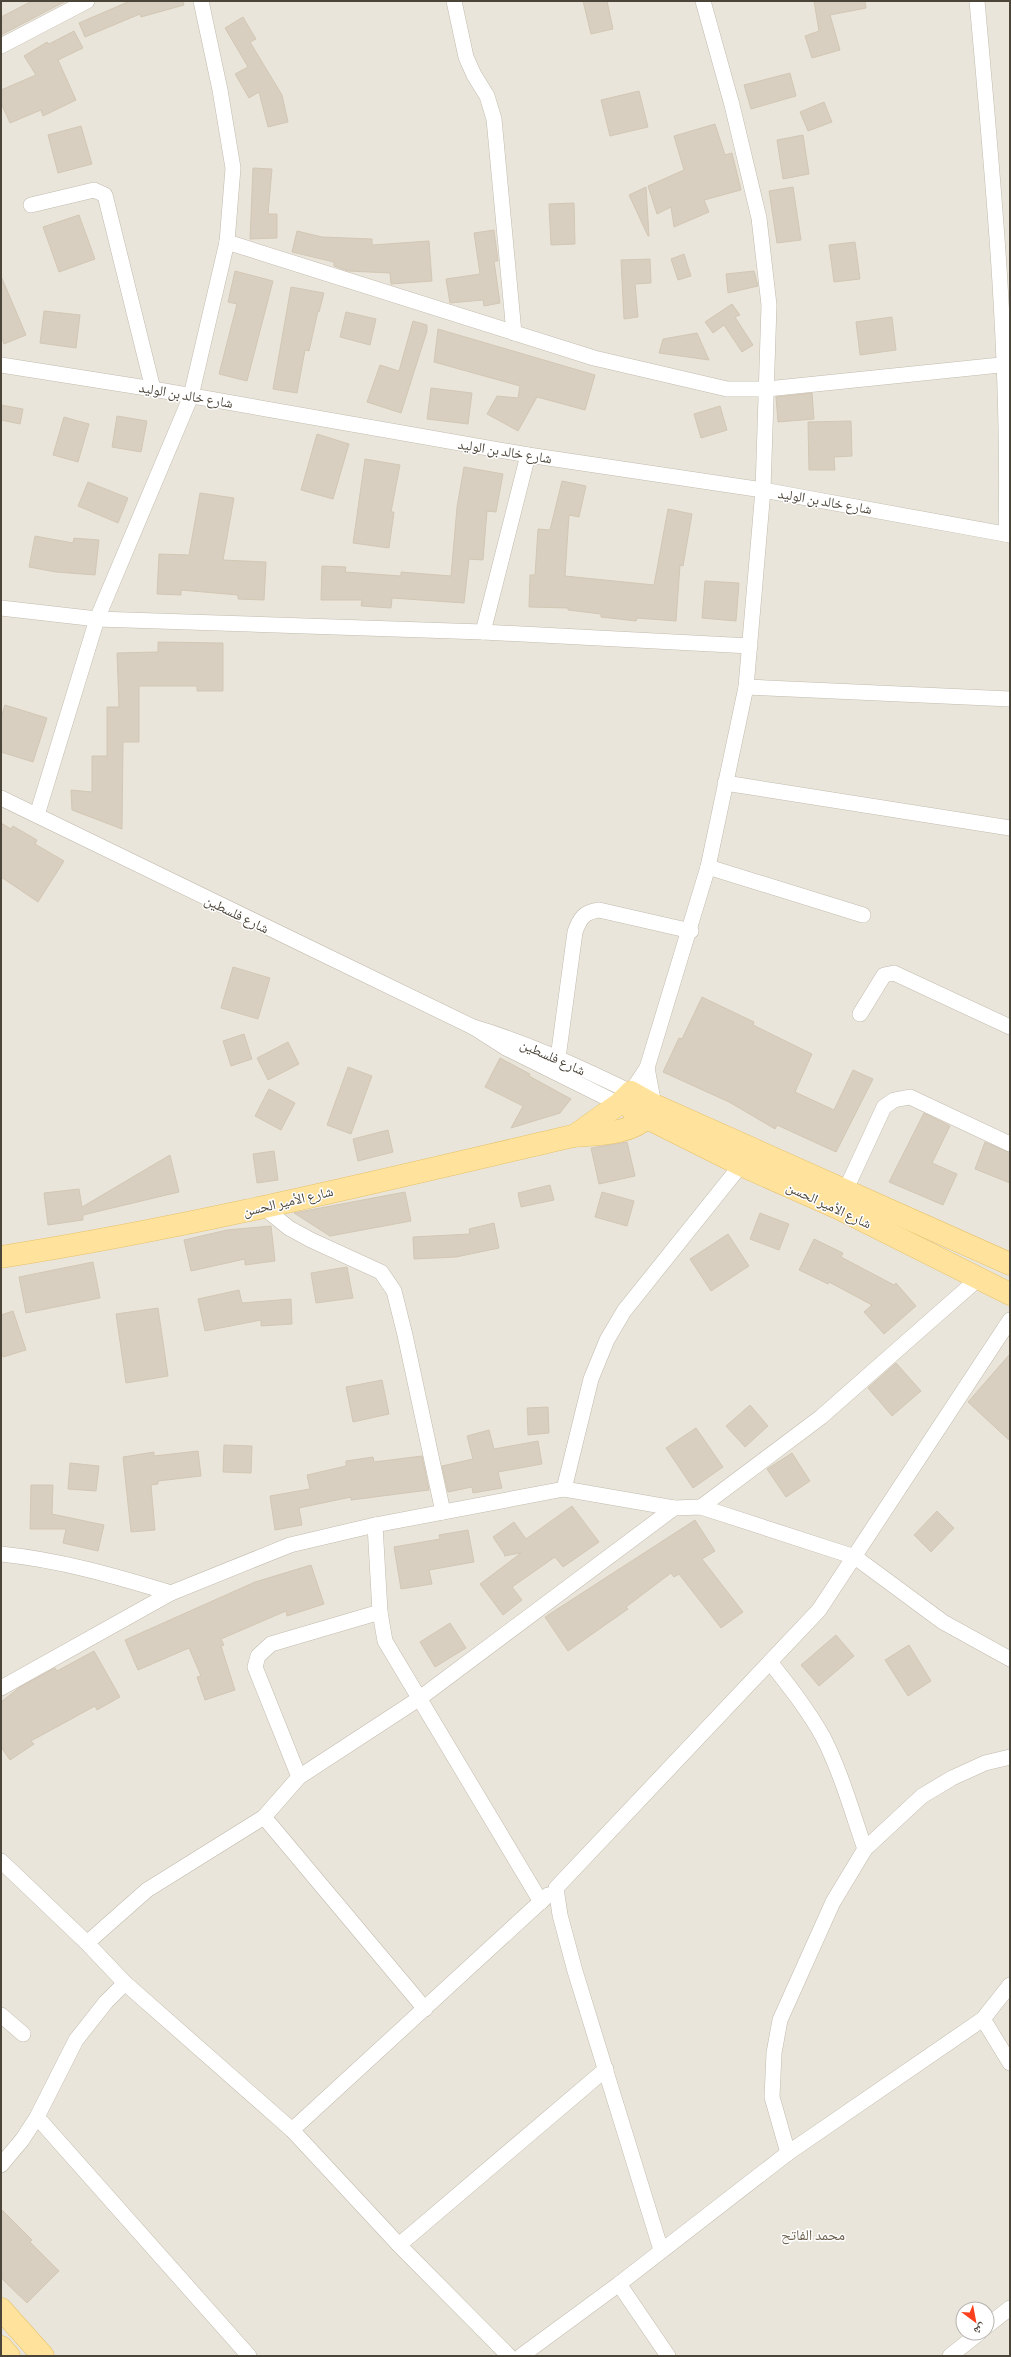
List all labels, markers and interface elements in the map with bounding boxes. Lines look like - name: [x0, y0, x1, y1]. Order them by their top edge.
- street label: شارع خالد بن الوليد: [137, 381, 234, 413]
- street label: شارع خالد بن الوليد: [456, 438, 553, 468]
- street label: شارع خالد بن الوليد: [776, 487, 873, 519]
- street label: شارع فلسطين: [201, 893, 271, 938]
- street label: شارع فلسطين: [517, 1037, 587, 1080]
- street label: شارع الأمير الحسن: [783, 1180, 873, 1234]
- street label: شارع الأمير الحسن: [242, 1185, 335, 1221]
- district label: محمد الفاتح: [781, 2228, 845, 2245]
- north arrow: [955, 2301, 995, 2341]
- text: ش: [971, 2320, 988, 2337]

